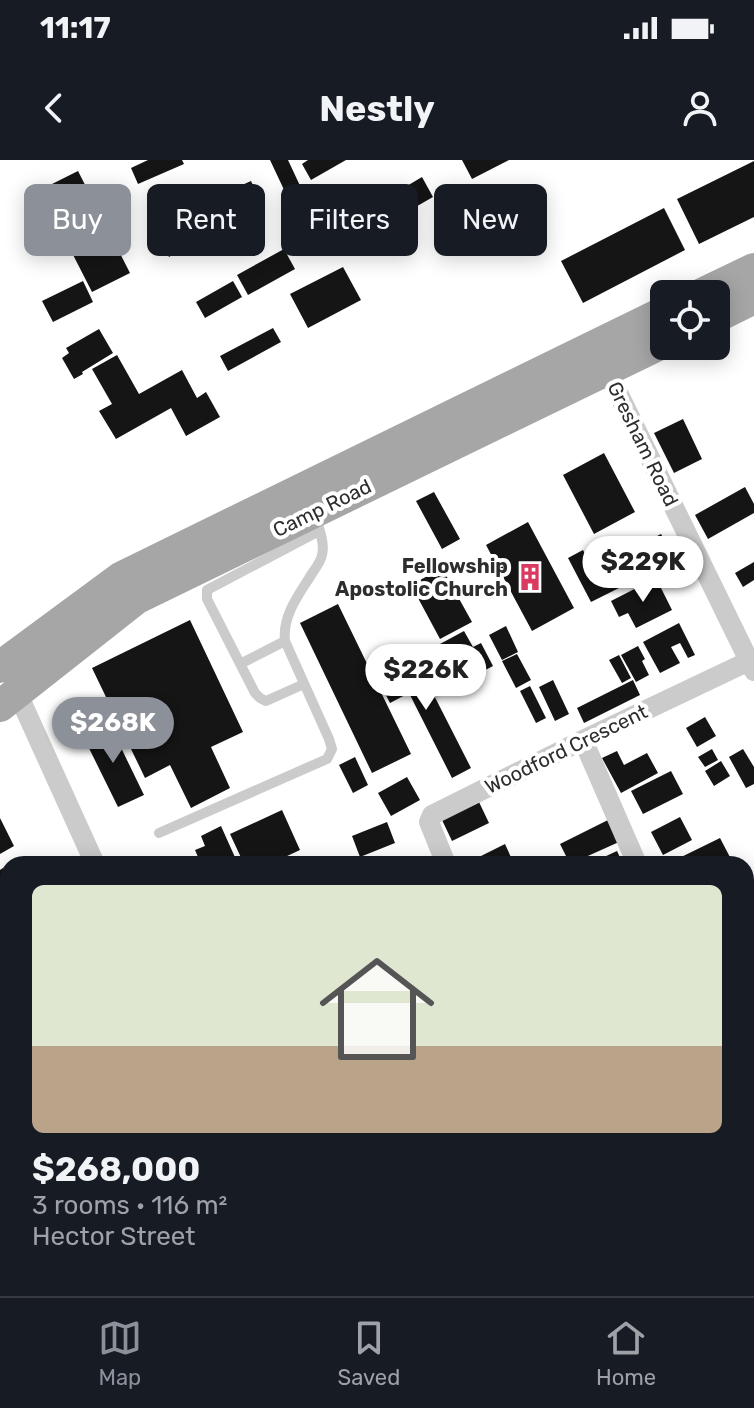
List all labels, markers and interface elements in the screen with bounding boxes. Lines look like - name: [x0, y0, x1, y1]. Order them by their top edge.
- text: 11:17: [40, 10, 111, 46]
- icon: back: [32, 86, 76, 130]
- icon: person: [678, 86, 722, 130]
- text: Nestly: [319, 87, 435, 130]
- chip: Buy: [24, 184, 131, 256]
- chip: Rent: [147, 184, 265, 256]
- chip: Filters: [281, 184, 418, 256]
- chip: New: [434, 184, 547, 256]
- map controls: [650, 280, 730, 360]
- button: locate: [650, 280, 730, 360]
- street label: Gresham Road: [602, 378, 684, 510]
- street label: Camp Road: [269, 474, 375, 542]
- pin: $229K: [587, 536, 699, 604]
- text: $229K: [600, 546, 686, 577]
- place label: Fellowship Apostolic Church: [335, 554, 508, 601]
- building icon: Fellowship Apostolic Church: [515, 562, 545, 592]
- pin: $226K: [370, 644, 482, 712]
- text: $226K: [383, 654, 469, 685]
- pin: $268K: [57, 697, 169, 765]
- street label: Woodford Crescent: [481, 699, 651, 799]
- text: $268K: [70, 707, 156, 738]
- icon: home: [305, 937, 449, 1081]
- text: $268,000: [32, 1149, 200, 1190]
- text: 3 rooms · 116 m²: [32, 1190, 227, 1221]
- text: Hector Street: [32, 1221, 195, 1252]
- tab: Map: [98, 1316, 142, 1391]
- tab: Saved: [337, 1316, 400, 1391]
- tab: Home: [596, 1316, 656, 1391]

